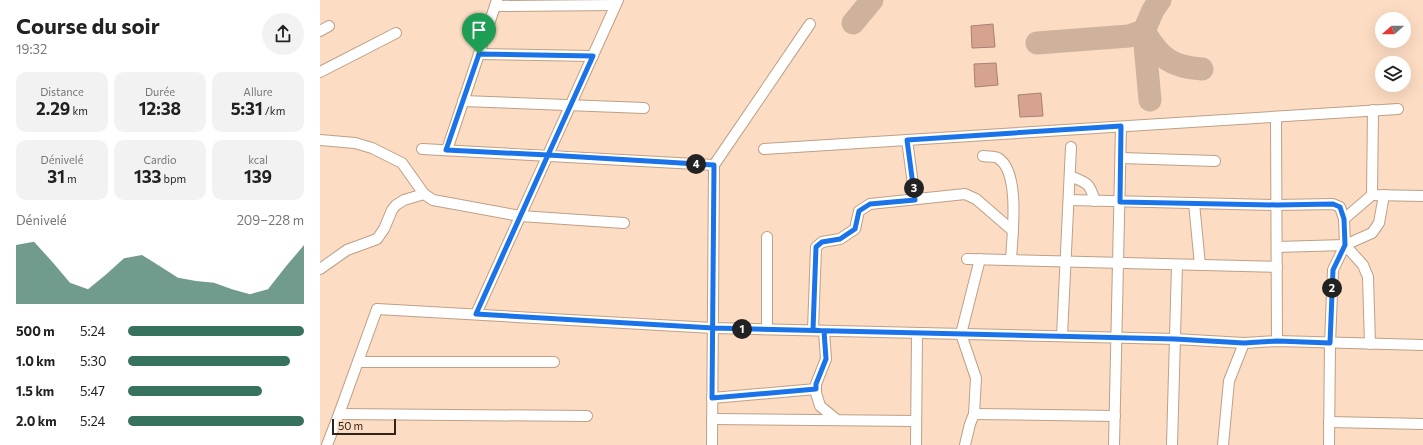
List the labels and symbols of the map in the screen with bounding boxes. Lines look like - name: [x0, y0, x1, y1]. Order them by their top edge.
- north arrow: [1375, 12, 1411, 48]
- pin: [462, 13, 496, 54]
- pin: 4: [686, 154, 706, 174]
- pin: 3: [904, 178, 924, 198]
- pin: 2: [1322, 278, 1342, 298]
- pin: 1: [732, 319, 752, 339]
- scale bar: [332, 417, 396, 436]

